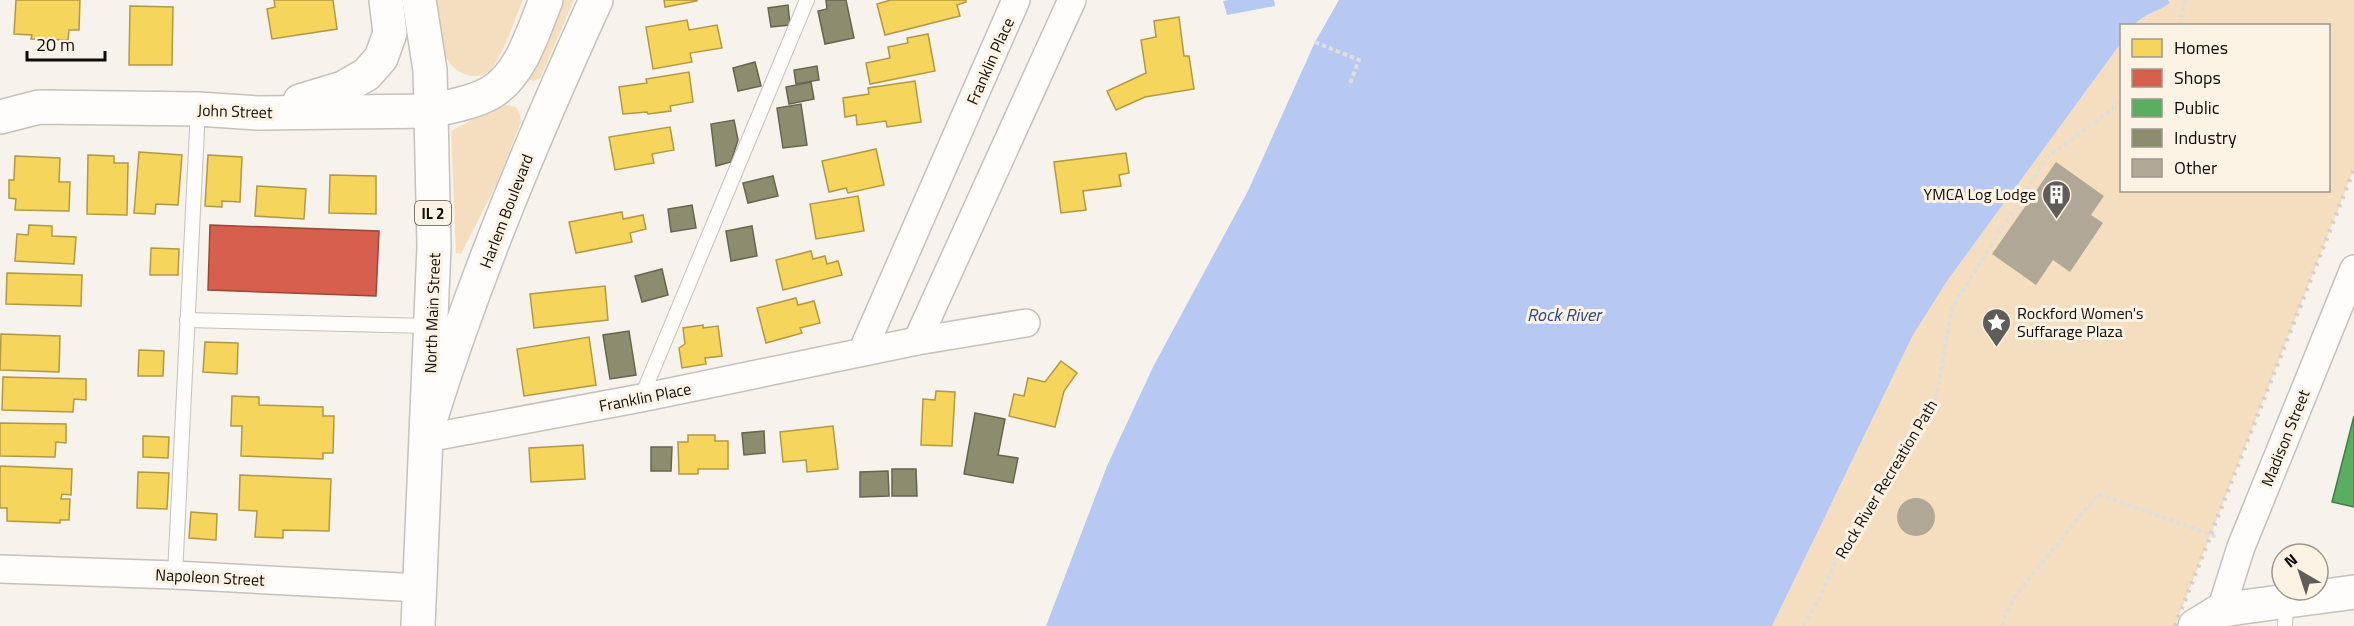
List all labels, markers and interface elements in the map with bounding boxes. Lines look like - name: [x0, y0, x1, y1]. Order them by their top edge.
- street label: Franklin Place: [960, 13, 1020, 109]
- scale bar: [27, 24, 105, 62]
- legend: [2120, 24, 2330, 192]
- text: 20 m: [36, 31, 75, 58]
- text: Homes: [2174, 34, 2228, 61]
- text: Shops: [2174, 64, 2221, 91]
- text: Public: [2174, 94, 2220, 121]
- street label: John Street: [197, 98, 273, 124]
- text: Industry: [2174, 124, 2237, 151]
- street label: Harlem Boulevard: [473, 150, 539, 272]
- text: Other: [2174, 154, 2217, 181]
- building icon: YMCA Log Lodge: [2041, 178, 2073, 220]
- place label: YMCA Log Lodge: [1924, 182, 2036, 206]
- road number: IL 2: [415, 201, 451, 225]
- street label: North Main Street: [418, 252, 446, 374]
- water label: Rock River: [1527, 301, 1603, 328]
- place label: Rockford Women's Suffarage Plaza: [2017, 301, 2144, 343]
- place icon: Rockford Women's Suffarage Plaza: [1980, 306, 2012, 348]
- street label: Franklin Place: [597, 376, 693, 418]
- street label: Madison Street: [2255, 386, 2315, 490]
- street label: Rock River Recreation Path: [1829, 395, 1943, 563]
- north arrow: [2270, 542, 2330, 602]
- text: N: [2279, 548, 2302, 573]
- street label: Napoleon Street: [155, 562, 266, 592]

